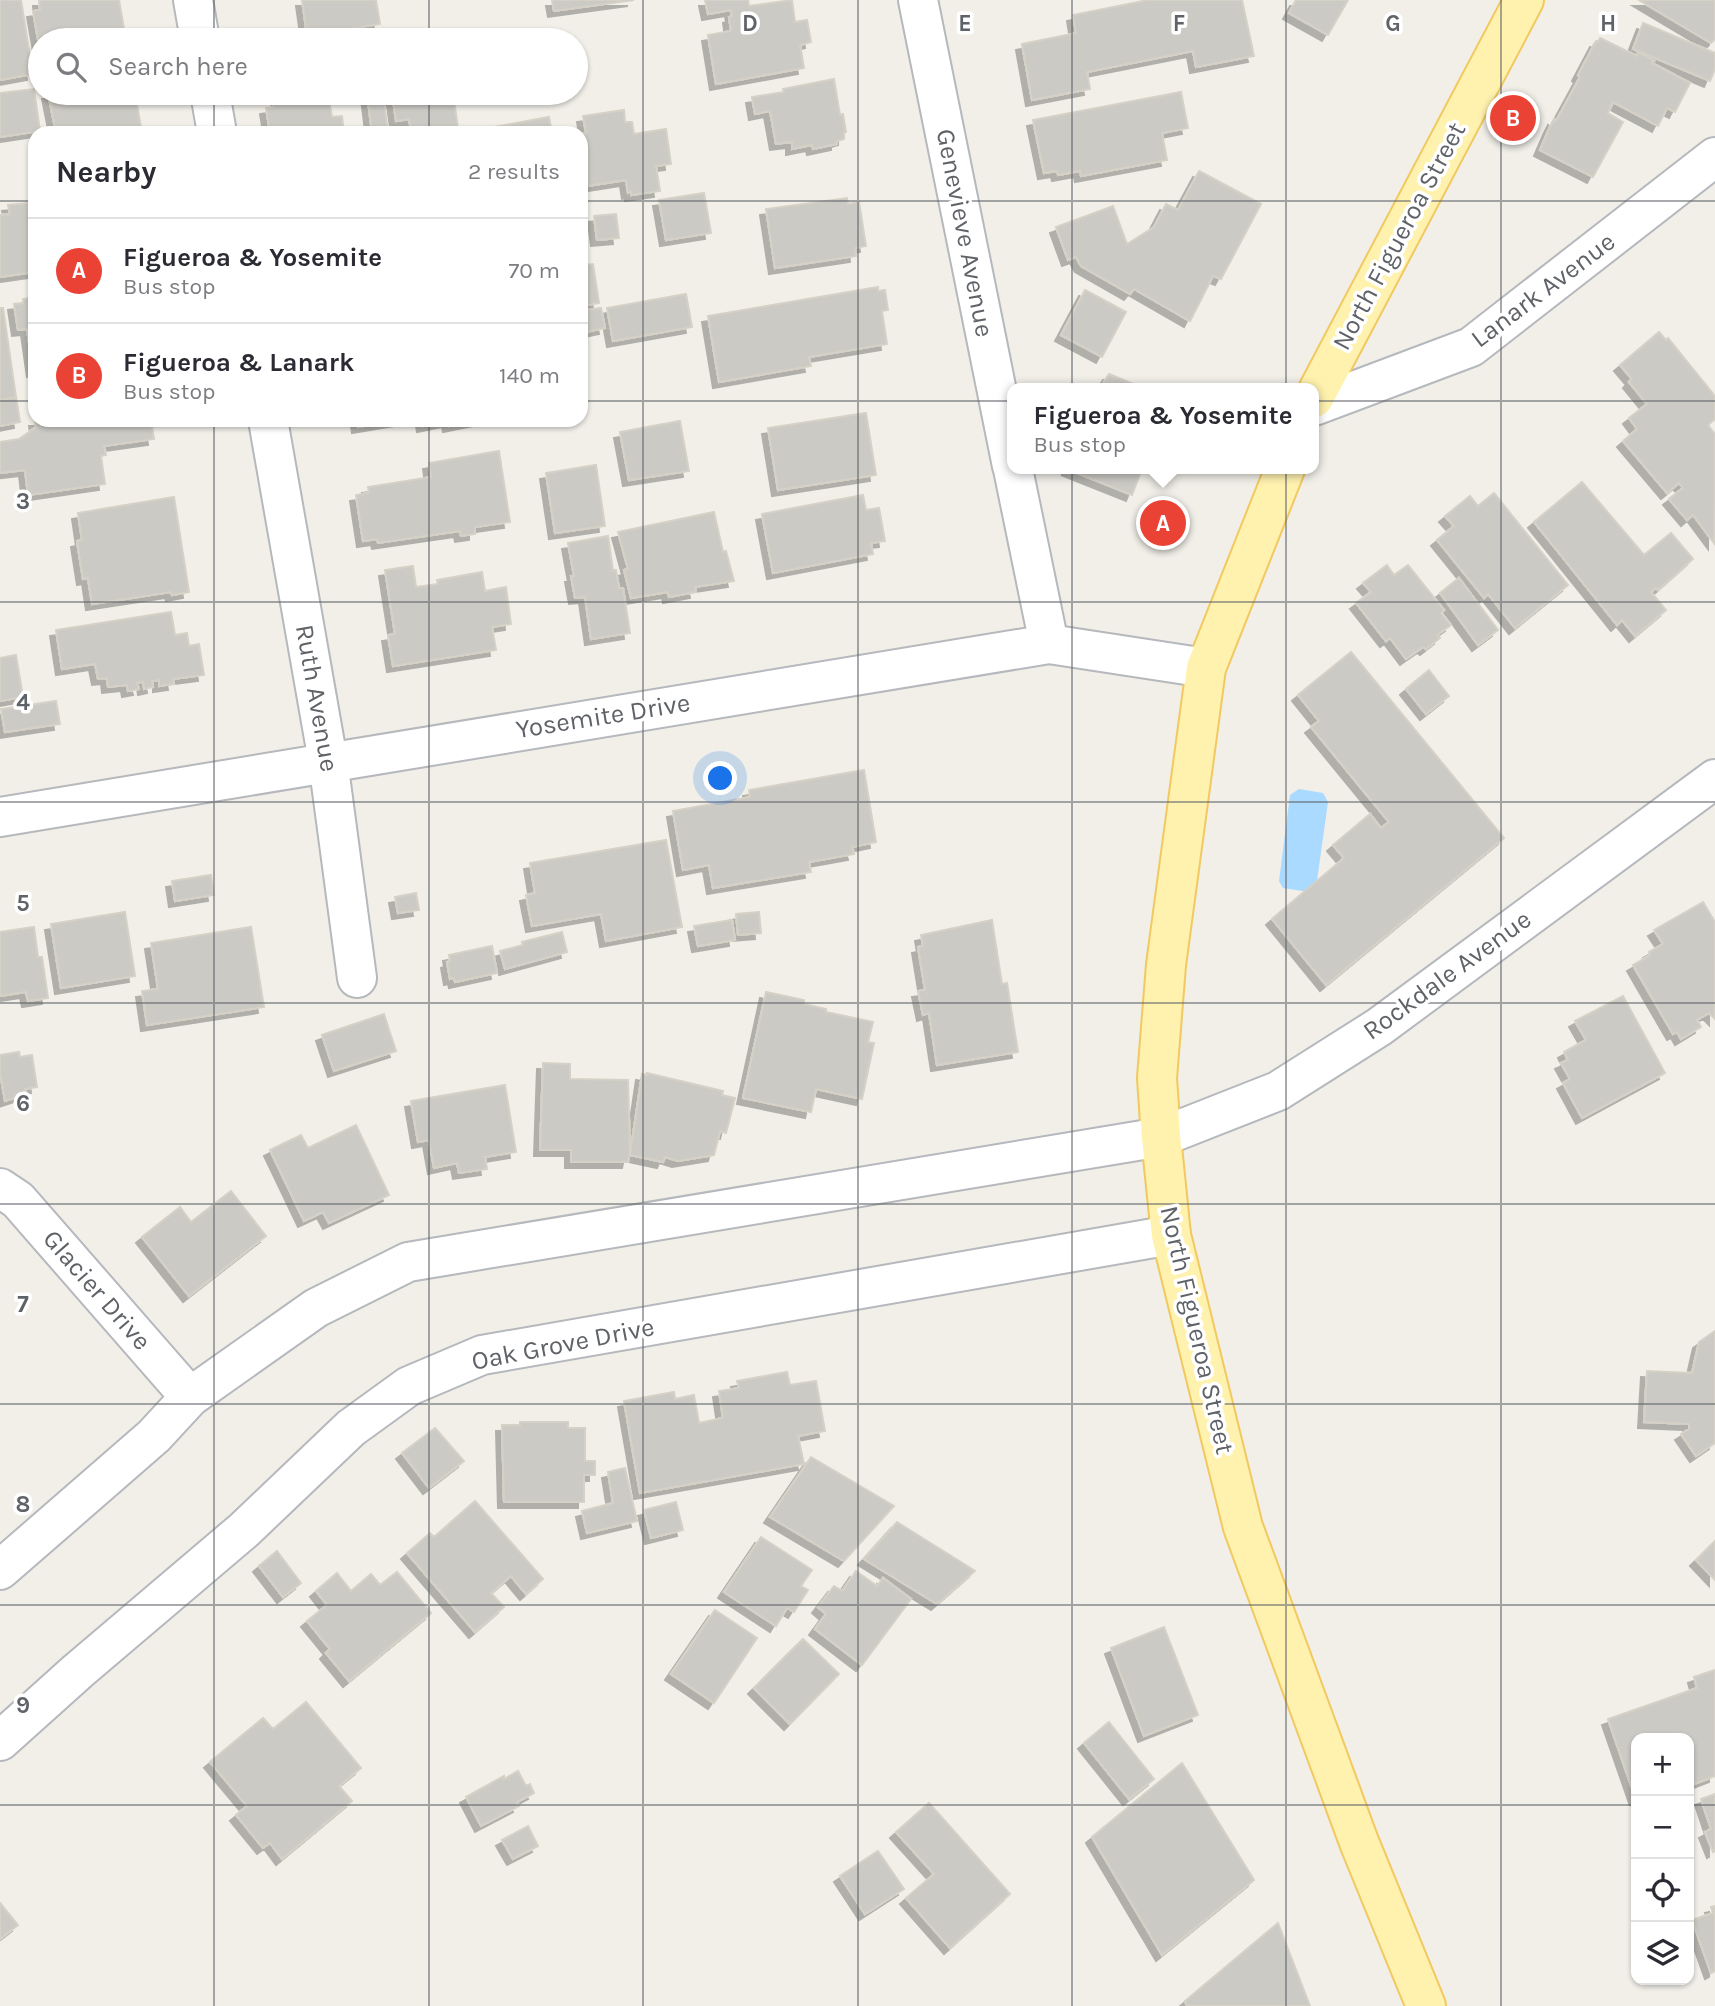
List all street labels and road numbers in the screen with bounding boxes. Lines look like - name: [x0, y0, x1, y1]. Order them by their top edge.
- street label: North Figueroa Street: [1326, 117, 1472, 355]
- street label: Genevieve Avenue: [930, 126, 1000, 340]
- street label: Lanark Avenue: [1465, 226, 1621, 354]
- street label: Ruth Avenue: [289, 622, 345, 774]
- street label: Yosemite Drive: [514, 687, 692, 745]
- street label: Rockdale Avenue: [1357, 904, 1537, 1046]
- street label: North Figueroa Street: [1153, 1203, 1241, 1457]
- street label: Glacier Drive: [36, 1224, 158, 1356]
- street label: Oak Grove Drive: [469, 1311, 657, 1377]

